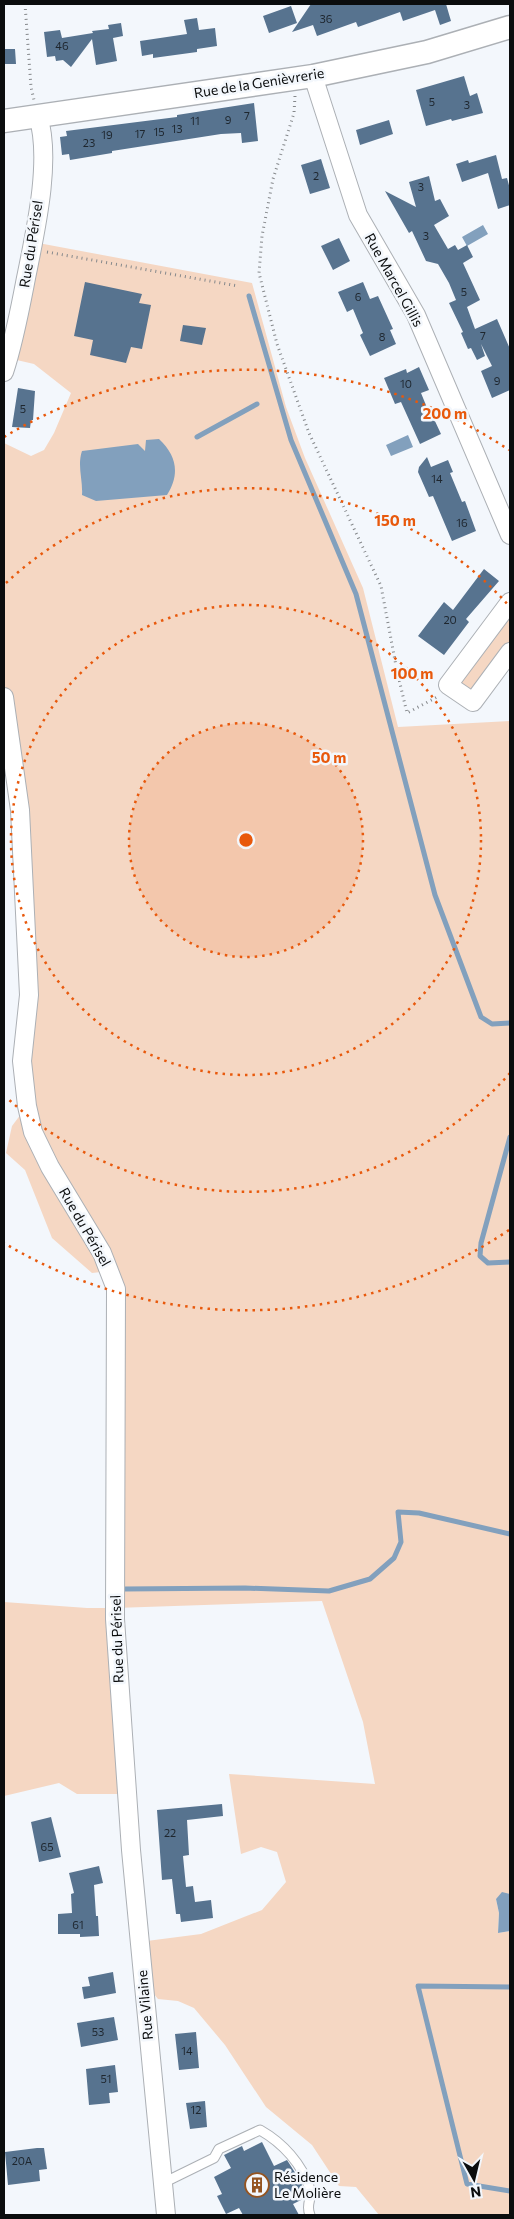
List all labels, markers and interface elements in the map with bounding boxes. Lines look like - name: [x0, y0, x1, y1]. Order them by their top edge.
- house number: 36: [320, 12, 333, 25]
- house number: 46: [55, 39, 69, 52]
- street label: Rue de la Genièvrerie: [192, 64, 325, 101]
- house number: 5: [429, 95, 435, 108]
- house number: 3: [464, 98, 470, 111]
- house number: 7: [244, 109, 250, 122]
- house number: 9: [225, 113, 232, 126]
- house number: 11: [190, 114, 200, 127]
- house number: 13: [172, 122, 182, 135]
- house number: 15: [153, 125, 165, 138]
- house number: 17: [135, 127, 145, 140]
- house number: 19: [101, 128, 113, 141]
- house number: 23: [83, 136, 95, 149]
- house number: 2: [313, 169, 319, 182]
- house number: 3: [418, 180, 424, 193]
- street label: Rue du Périsel: [15, 199, 46, 289]
- house number: 3: [423, 229, 429, 242]
- street label: Rue Marcel Gillis: [362, 230, 427, 330]
- house number: 5: [461, 285, 467, 298]
- house number: 6: [355, 290, 362, 303]
- house number: 7: [480, 329, 486, 342]
- house number: 8: [379, 330, 386, 343]
- house number: 9: [494, 374, 501, 387]
- house number: 10: [400, 377, 412, 390]
- house number: 5: [20, 402, 26, 415]
- text: 200 m: [423, 404, 467, 422]
- house number: 14: [431, 472, 443, 485]
- text: 150 m: [374, 511, 416, 529]
- house number: 16: [456, 516, 468, 529]
- house number: 20: [443, 613, 457, 626]
- text: 100 m: [391, 664, 433, 682]
- text: 50 m: [312, 748, 346, 766]
- centre of rings: [237, 831, 255, 849]
- street label: Rue du Périsel: [56, 1184, 115, 1269]
- street label: Rue du Périsel: [106, 1595, 127, 1683]
- house number: 22: [164, 1826, 176, 1839]
- house number: 65: [41, 1840, 54, 1853]
- house number: 61: [72, 1918, 84, 1931]
- street label: Rue Vilaine: [133, 1969, 156, 2041]
- house number: 53: [92, 2025, 104, 2038]
- house number: 14: [181, 2044, 193, 2057]
- house number: 51: [100, 2072, 112, 2085]
- house number: 12: [191, 2103, 201, 2116]
- house number: 20A: [12, 2154, 33, 2167]
- north arrow: [449, 2154, 499, 2204]
- place label: Résidence Le Molière: [274, 2168, 341, 2201]
- building icon: Résidence Le Molière: [244, 2172, 270, 2198]
- text: N: [469, 2183, 482, 2202]

